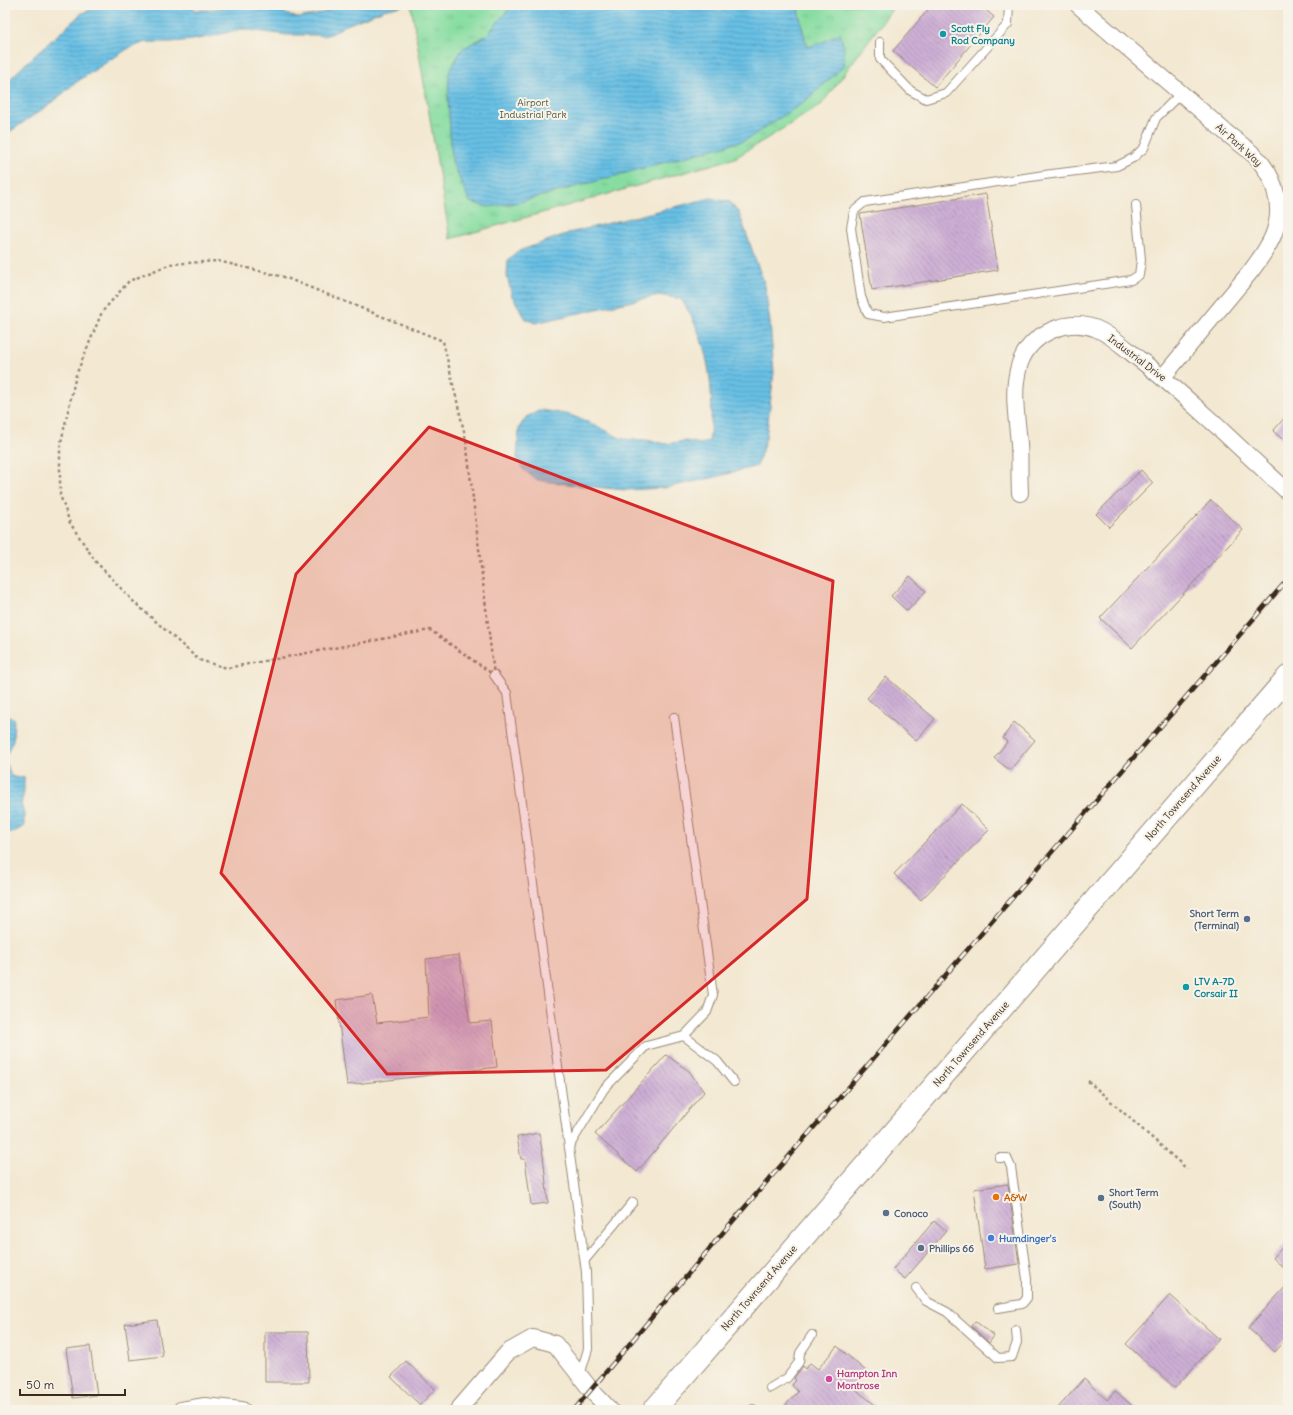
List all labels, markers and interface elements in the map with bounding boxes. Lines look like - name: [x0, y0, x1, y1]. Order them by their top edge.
- place label: Scott Fly Rod Company: [951, 22, 1015, 47]
- marker: Scott Fly Rod Company: [938, 29, 948, 39]
- park label: Airport Industrial Park: [499, 96, 567, 121]
- street label: Air Park Way: [1213, 121, 1265, 169]
- street label: Industrial Drive: [1105, 332, 1169, 384]
- street label: North Townsend Avenue: [1142, 752, 1224, 844]
- place label: Short Term (Terminal): [1189, 907, 1239, 932]
- marker: Short Term (Terminal): [1242, 914, 1252, 924]
- place label: LTV A-7D Corsair II: [1194, 975, 1239, 1000]
- marker: LTV A-7D Corsair II: [1181, 982, 1191, 992]
- street label: North Townsend Avenue: [930, 998, 1012, 1090]
- place label: Short Term (South): [1109, 1186, 1159, 1211]
- place label: A&W: [1004, 1191, 1028, 1204]
- marker: A&W: [991, 1192, 1001, 1202]
- marker: Short Term (South): [1096, 1193, 1106, 1203]
- place label: Conoco: [894, 1207, 929, 1220]
- marker: Conoco: [881, 1208, 891, 1218]
- place label: Humdinger's: [999, 1232, 1057, 1245]
- marker: Humdinger's: [986, 1233, 996, 1243]
- street label: North Townsend Avenue: [718, 1242, 800, 1334]
- place label: Phillips 66: [929, 1242, 974, 1255]
- marker: Phillips 66: [916, 1243, 926, 1253]
- place label: Hampton Inn Montrose: [837, 1367, 898, 1392]
- scale bar: [20, 1371, 125, 1397]
- marker: Hampton Inn Montrose: [824, 1374, 834, 1384]
- text: 50 m: [26, 1377, 55, 1392]

